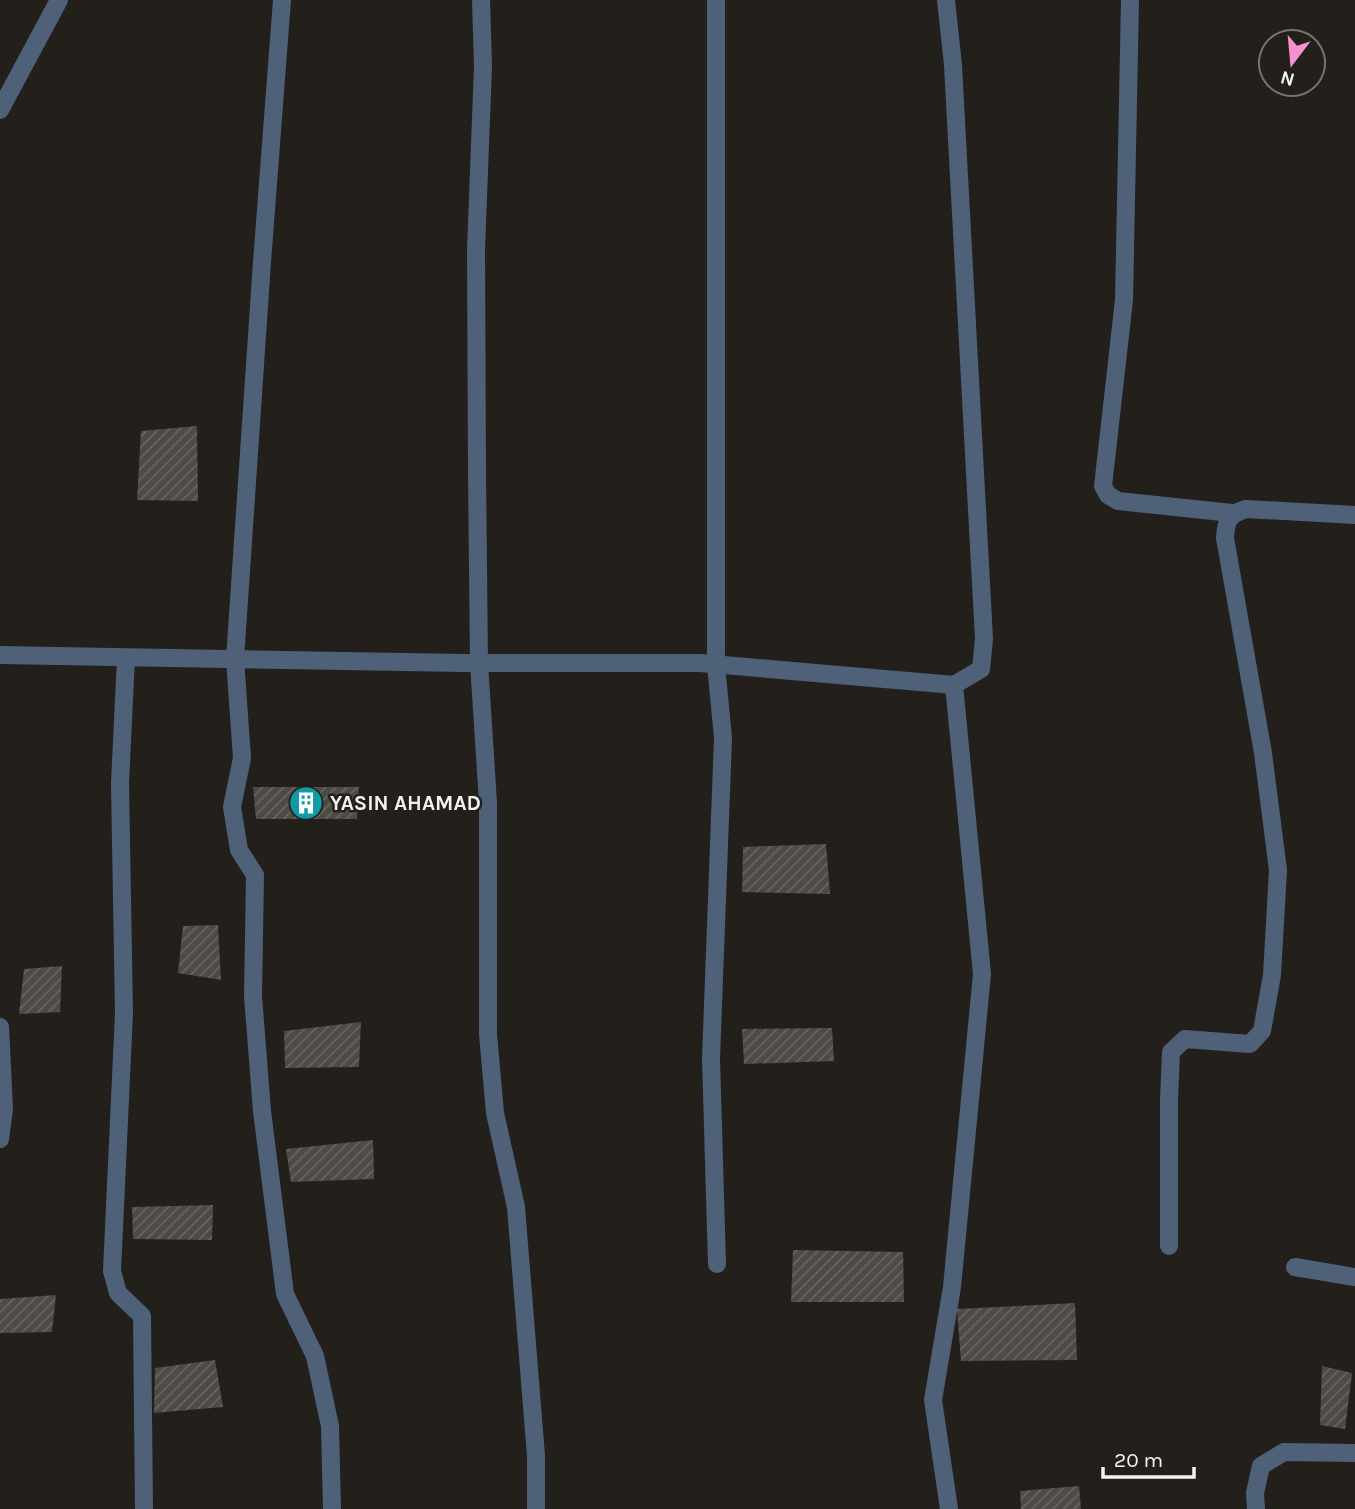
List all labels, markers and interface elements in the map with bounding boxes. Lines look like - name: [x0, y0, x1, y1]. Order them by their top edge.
- north arrow: [1257, 28, 1327, 98]
- text: N: [1278, 66, 1297, 91]
- building icon: YASIN AHAMAD: [287, 784, 325, 822]
- place label: YASIN AHAMAD: [330, 791, 481, 815]
- scale bar: [1103, 1436, 1194, 1480]
- text: 20 m: [1114, 1448, 1163, 1472]

